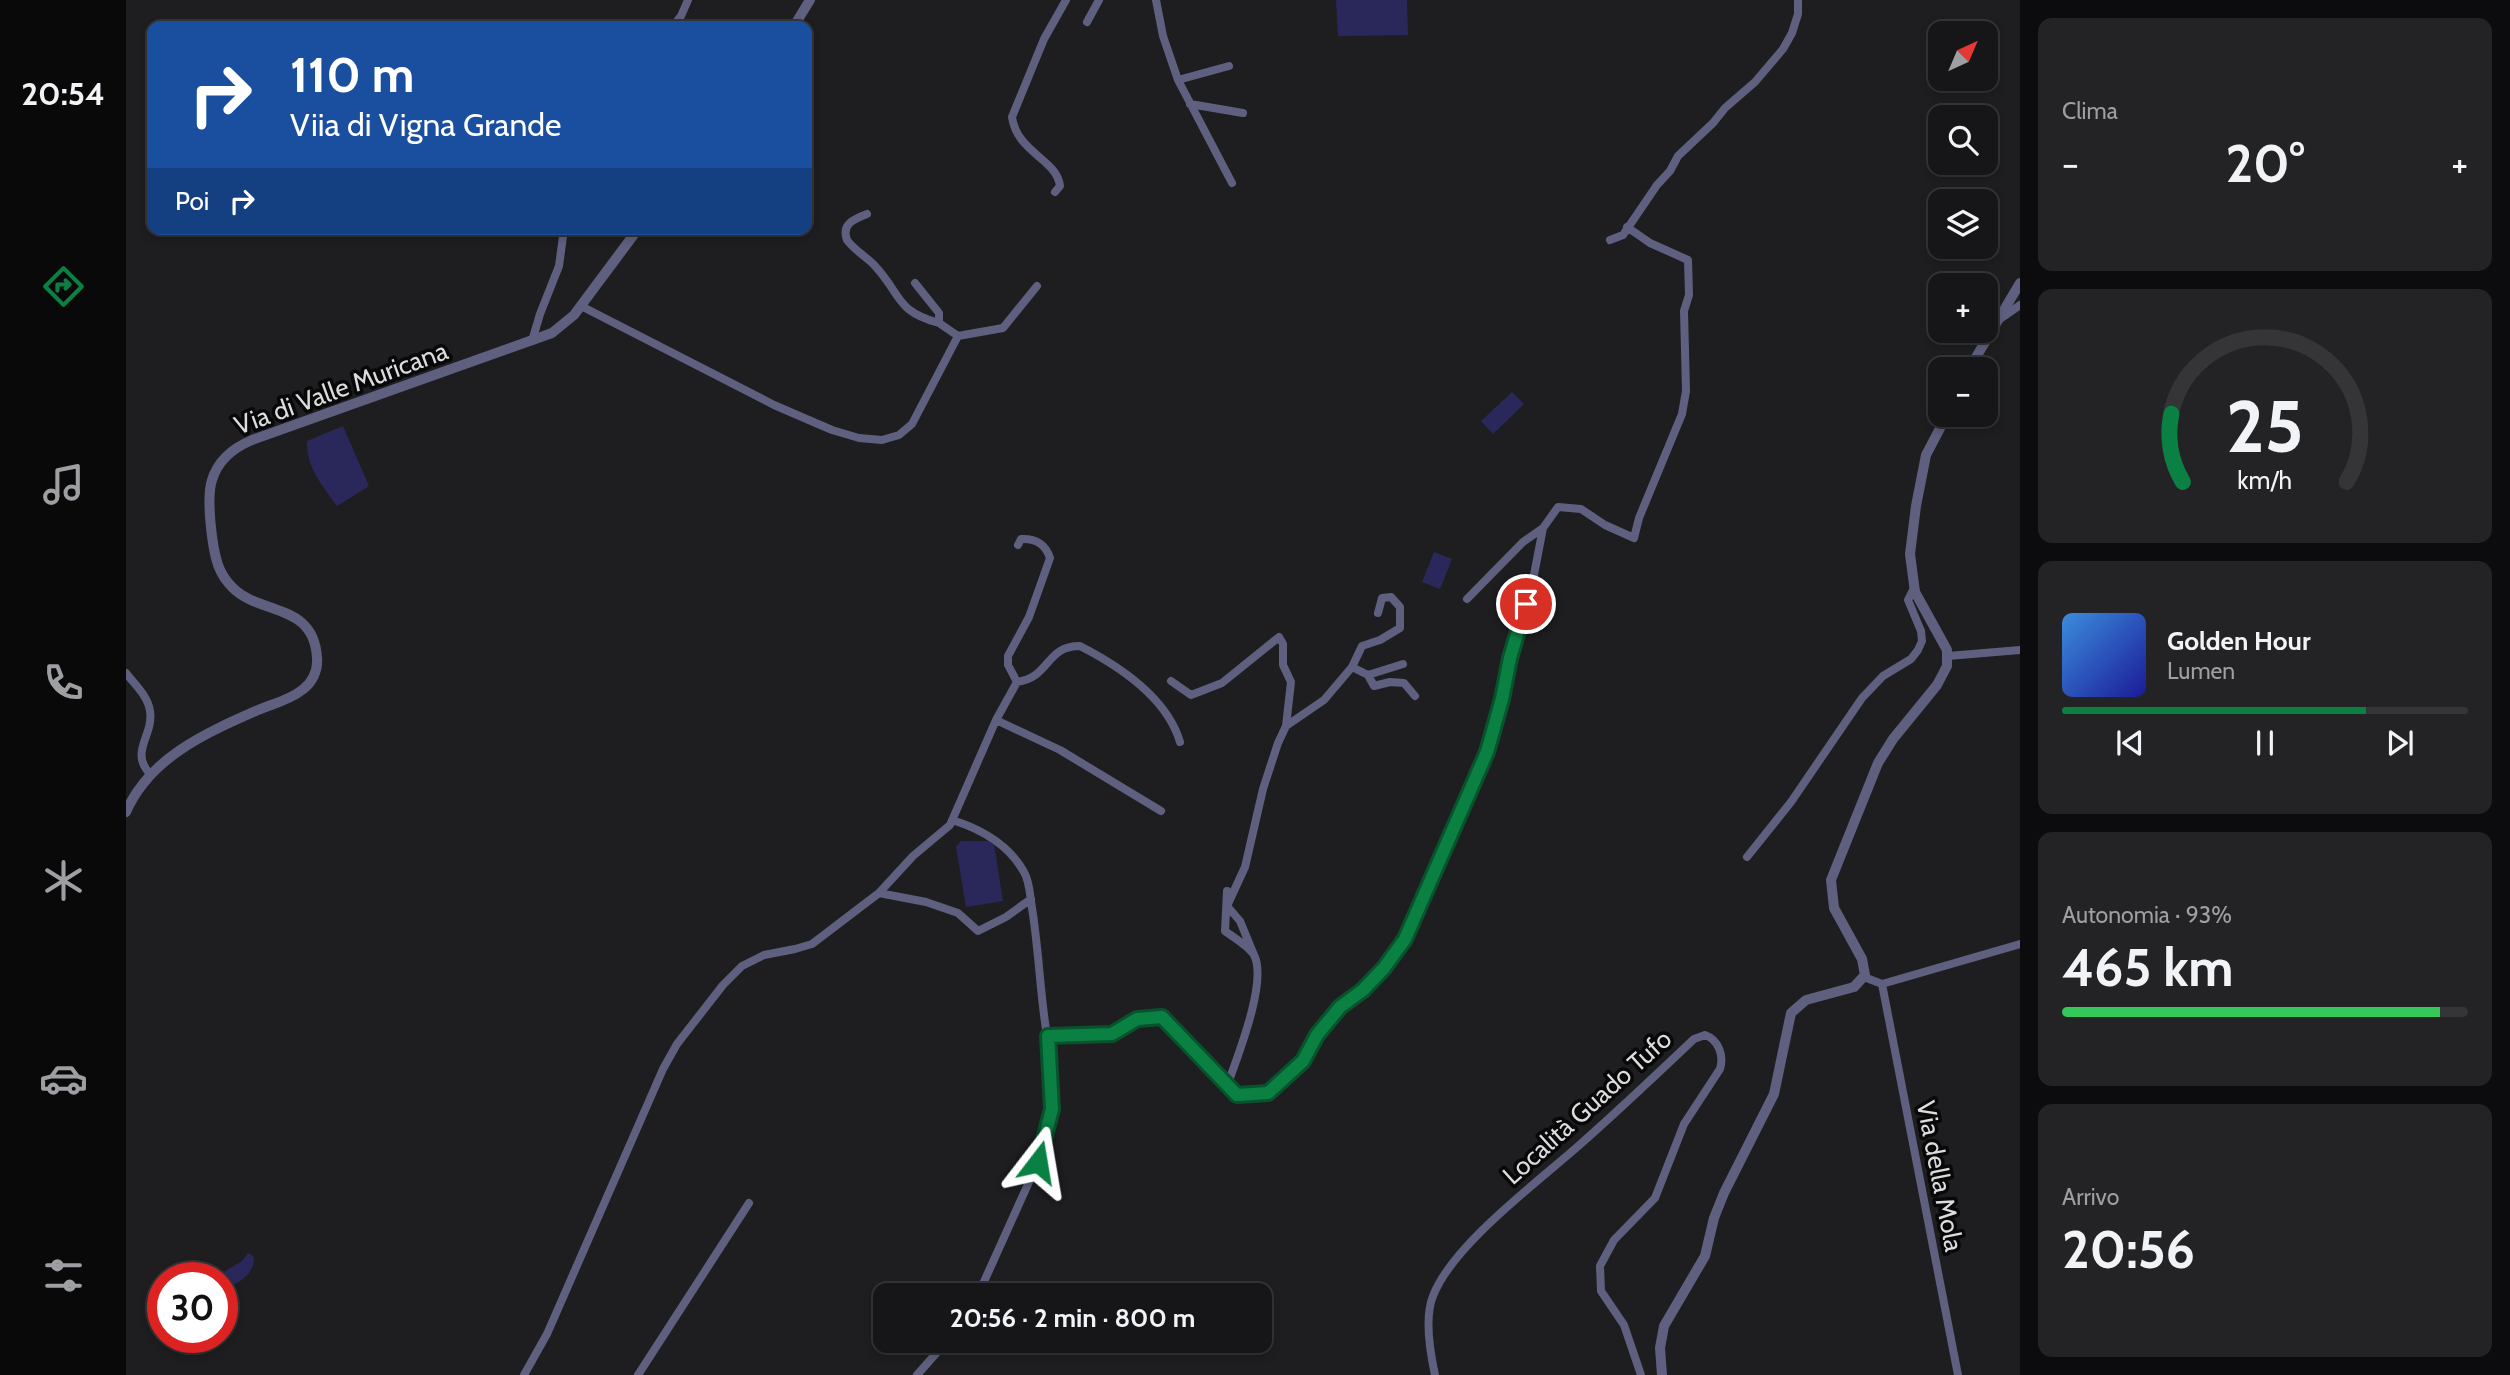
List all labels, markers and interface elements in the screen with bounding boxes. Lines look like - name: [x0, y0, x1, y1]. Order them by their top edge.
- north arrow: [1928, 21, 1998, 91]
- map controls: [1928, 21, 1998, 427]
- text: 110 m: [290, 45, 414, 104]
- icon: right: [175, 49, 266, 140]
- text: 20:54: [21, 74, 105, 113]
- text: Clima: [2062, 97, 2118, 125]
- text: Viia di Vigna Grande: [290, 105, 562, 144]
- button: search: [1928, 105, 1998, 175]
- text: 20°: [2225, 132, 2305, 195]
- text: −: [2062, 140, 2079, 187]
- text: +: [2451, 140, 2468, 187]
- icon: right: [223, 182, 261, 220]
- text: Poi: [175, 185, 209, 217]
- button: layers: [1928, 189, 1998, 259]
- icon: directions: [39, 262, 88, 311]
- button: +: [1928, 273, 1998, 343]
- street label: Via di Valle Muricana: [230, 334, 453, 441]
- button: −: [1928, 357, 1998, 427]
- text: 25: [2226, 383, 2304, 471]
- icon: music: [39, 460, 88, 509]
- text: km/h: [2238, 465, 2292, 495]
- pin: [1496, 574, 1556, 634]
- icon: arrive: [1507, 585, 1545, 623]
- text: Golden Hour: [2167, 625, 2310, 657]
- text: Lumen: [2167, 657, 2235, 685]
- icon: phone: [39, 658, 88, 707]
- icon: previous: [2111, 724, 2149, 762]
- icon: pause: [2246, 724, 2284, 762]
- icon: next: [2381, 724, 2419, 762]
- icon: climate: [39, 856, 88, 905]
- text: Autonomia · 93%: [2062, 901, 2232, 929]
- text: 465 km: [2062, 936, 2234, 999]
- street label: Località Guado Tufo: [1496, 1023, 1678, 1191]
- icon: car: [39, 1054, 88, 1103]
- street label: Via della Mola: [1910, 1098, 1970, 1255]
- position arrow: [1001, 1125, 1075, 1199]
- text: Arrivo: [2062, 1183, 2119, 1211]
- text: 20:56: [2062, 1218, 2195, 1281]
- icon: filters: [39, 1251, 88, 1300]
- speed limit sign: 30: [147, 1262, 238, 1353]
- text: 20:56 · 2 min · 800 m: [950, 1302, 1195, 1334]

